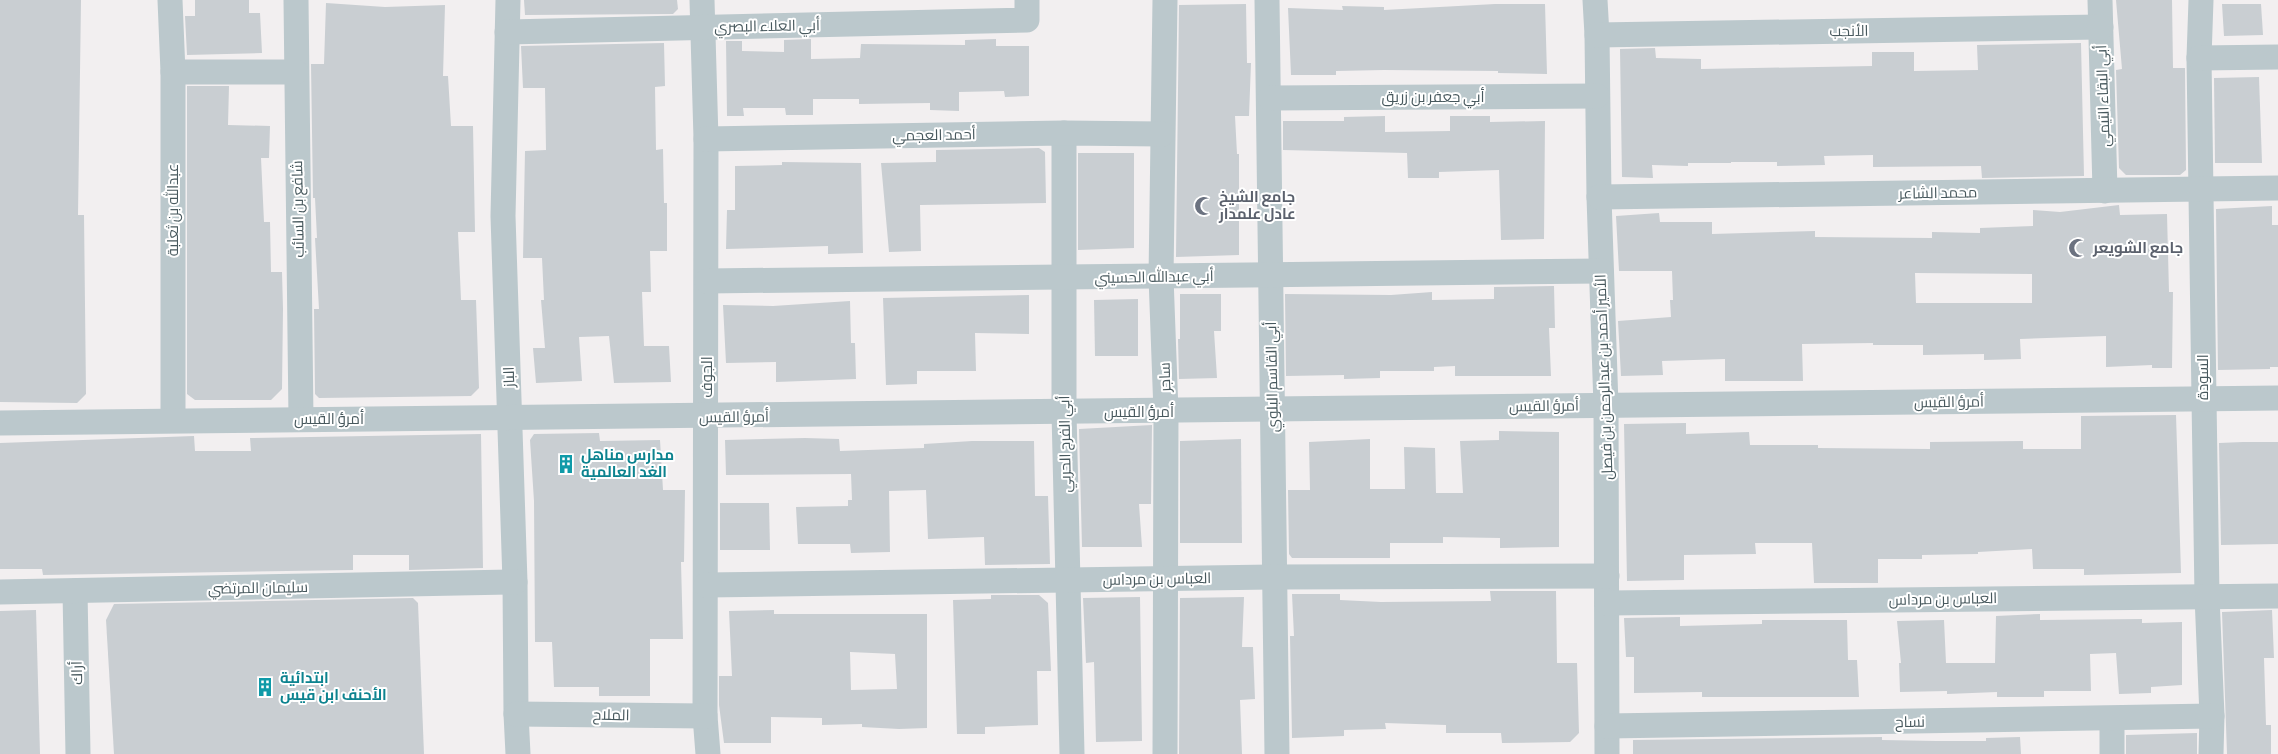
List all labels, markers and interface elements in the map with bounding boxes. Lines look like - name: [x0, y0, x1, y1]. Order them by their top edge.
- street label: أبي العلاء البصري: [714, 15, 820, 39]
- street label: الأنجب: [1829, 21, 1869, 39]
- street label: أبي البقاء التيمي: [2091, 45, 2117, 147]
- street label: أبي جعفر بن زريق: [1382, 87, 1484, 109]
- street label: أحمد العجمي: [892, 124, 976, 148]
- street label: شافع بن السائب: [287, 160, 310, 258]
- street label: عبدالله بن ثعلبة: [163, 164, 183, 256]
- street label: محمد الشاعر: [1898, 182, 1977, 203]
- place label: جامع الشيخ عادل علمدار: [1218, 187, 1296, 223]
- mosque icon: جامع الشيخ عادل علمدار: [1193, 195, 1215, 217]
- mosque icon: جامع الشويعر: [2067, 237, 2089, 259]
- place label: جامع الشويعر: [2092, 238, 2183, 258]
- street label: أبي عبدالله الحسيني: [1094, 266, 1214, 290]
- street label: الأمير أحمد بن عبدالرحمن بن فيصل: [1590, 274, 1618, 480]
- street label: أبي القاسم البلوي: [1261, 321, 1285, 433]
- street label: السودة: [2193, 354, 2212, 400]
- street label: الجوف: [697, 356, 716, 398]
- street label: ساجر: [1154, 362, 1175, 393]
- street label: الباز: [499, 366, 518, 389]
- street label: أمرؤ القيس: [1914, 391, 1984, 413]
- street label: أبي الفرج الحربي: [1054, 395, 1078, 493]
- street label: أمرؤ القيس: [1509, 395, 1579, 417]
- street label: أمرؤ القيس: [1104, 402, 1174, 422]
- street label: أمرؤ القيس: [699, 406, 769, 428]
- street label: أمرؤ القيس: [294, 409, 364, 429]
- place label: مدارس مناهل الغد العالمية: [581, 445, 674, 480]
- building icon: مدارس مناهل الغد العالمية: [555, 453, 577, 475]
- street label: العباس بن مرداس: [1103, 568, 1211, 590]
- street label: سليمان المرتضي: [208, 577, 308, 601]
- street label: العباس بن مرداس: [1889, 588, 1997, 610]
- street label: أراك: [67, 661, 86, 685]
- place label: ابتدائية الأحنف ابن قيس: [280, 668, 387, 704]
- building icon: ابتدائية الأحنف ابن قيس: [254, 676, 276, 698]
- street label: الملاح: [592, 705, 630, 726]
- street label: نساح: [1895, 712, 1925, 733]

